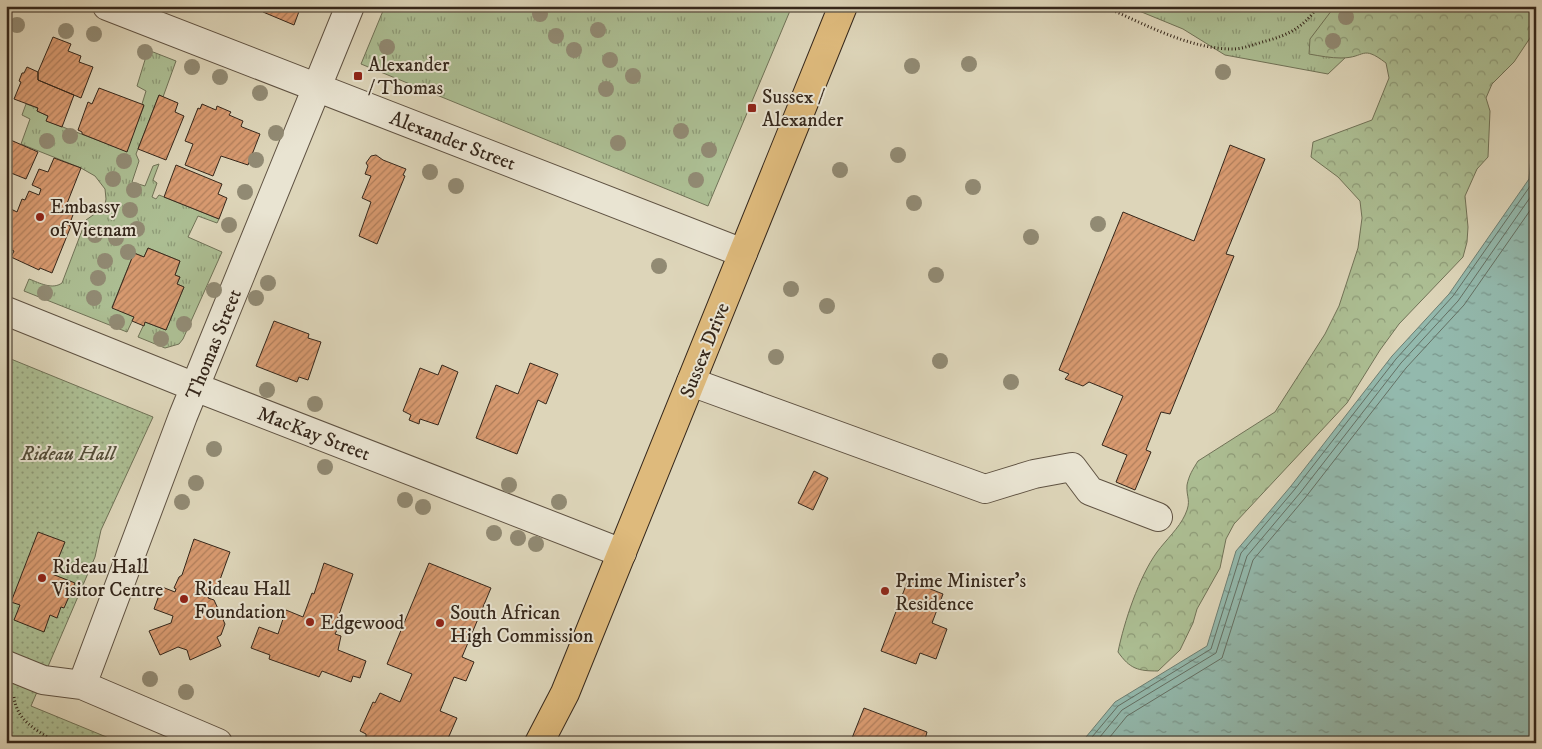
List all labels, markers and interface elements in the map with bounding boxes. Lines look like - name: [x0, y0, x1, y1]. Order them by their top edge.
- place label: Alexander / Thomas: [368, 53, 450, 101]
- marker: Alexander / Thomas: [352, 70, 364, 82]
- place label: Sussex / Alexander: [762, 85, 844, 133]
- marker: Sussex / Alexander: [746, 102, 758, 114]
- street label: Alexander Street: [386, 106, 519, 177]
- place label: Embassy of Vietnam: [50, 195, 137, 243]
- marker: Embassy of Vietnam: [34, 211, 46, 223]
- street label: Thomas Street: [181, 286, 248, 404]
- street label: Sussex Drive: [675, 299, 736, 402]
- street label: MacKay Street: [254, 401, 373, 467]
- park label: Rideau Hall: [20, 442, 117, 467]
- place label: Rideau Hall Visitor Centre: [51, 555, 163, 603]
- place label: Prime Minister's Residence: [895, 569, 1026, 617]
- marker: Rideau Hall Visitor Centre: [36, 572, 48, 584]
- place label: Rideau Hall Foundation: [194, 577, 290, 625]
- marker: Prime Minister's Residence: [879, 585, 891, 597]
- marker: Rideau Hall Foundation: [178, 593, 190, 605]
- place label: South African High Commission: [450, 601, 594, 649]
- place label: Edgewood: [320, 611, 404, 636]
- marker: Edgewood: [304, 616, 316, 628]
- marker: South African High Commission: [434, 617, 446, 629]

